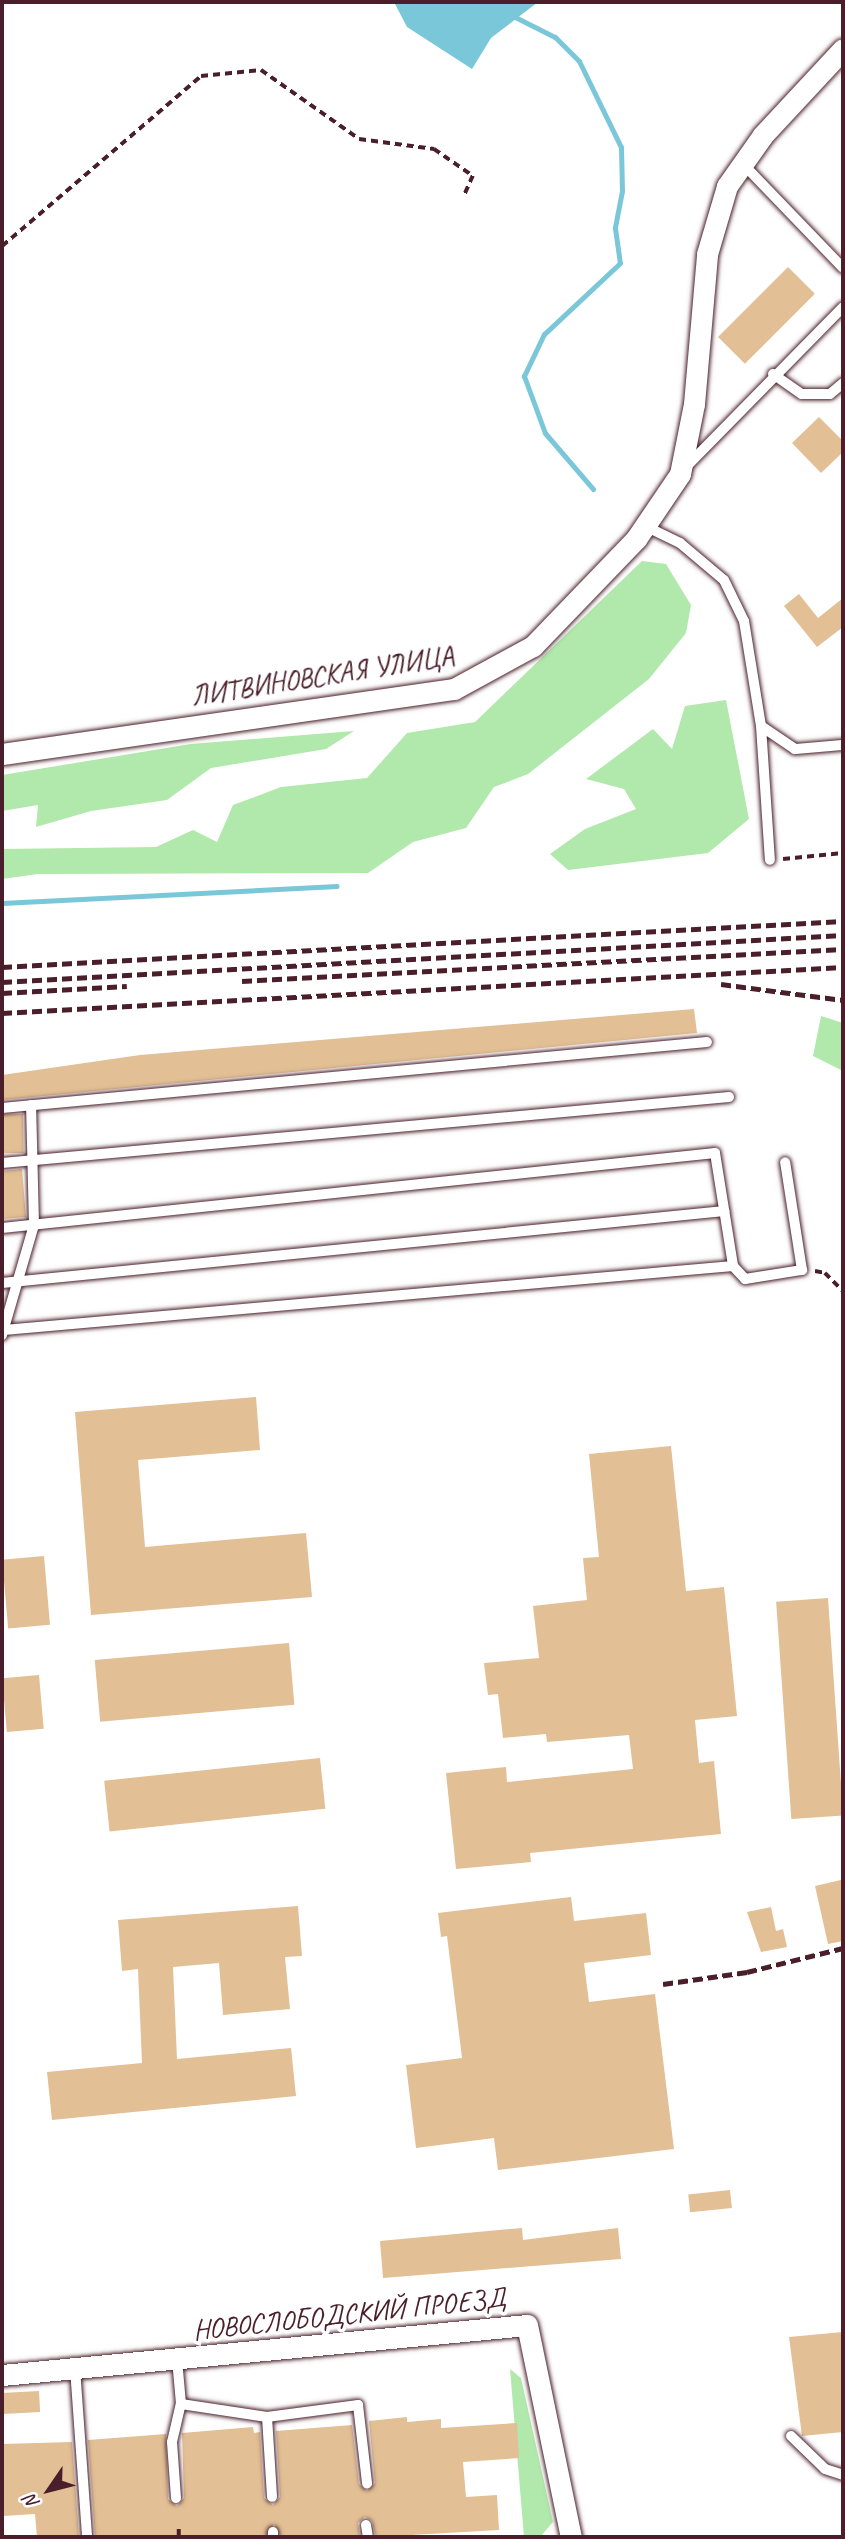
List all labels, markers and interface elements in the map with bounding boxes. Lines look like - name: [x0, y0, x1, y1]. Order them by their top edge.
- street label: ЛИТВИНОВСКАЯ УЛИЦА: [189, 639, 455, 713]
- street label: НОВОСЛОБОДСКИЙ ПРОЕЗД: [191, 2281, 507, 2347]
- north arrow: [14, 2455, 84, 2525]
- text: N: [19, 2490, 45, 2514]

